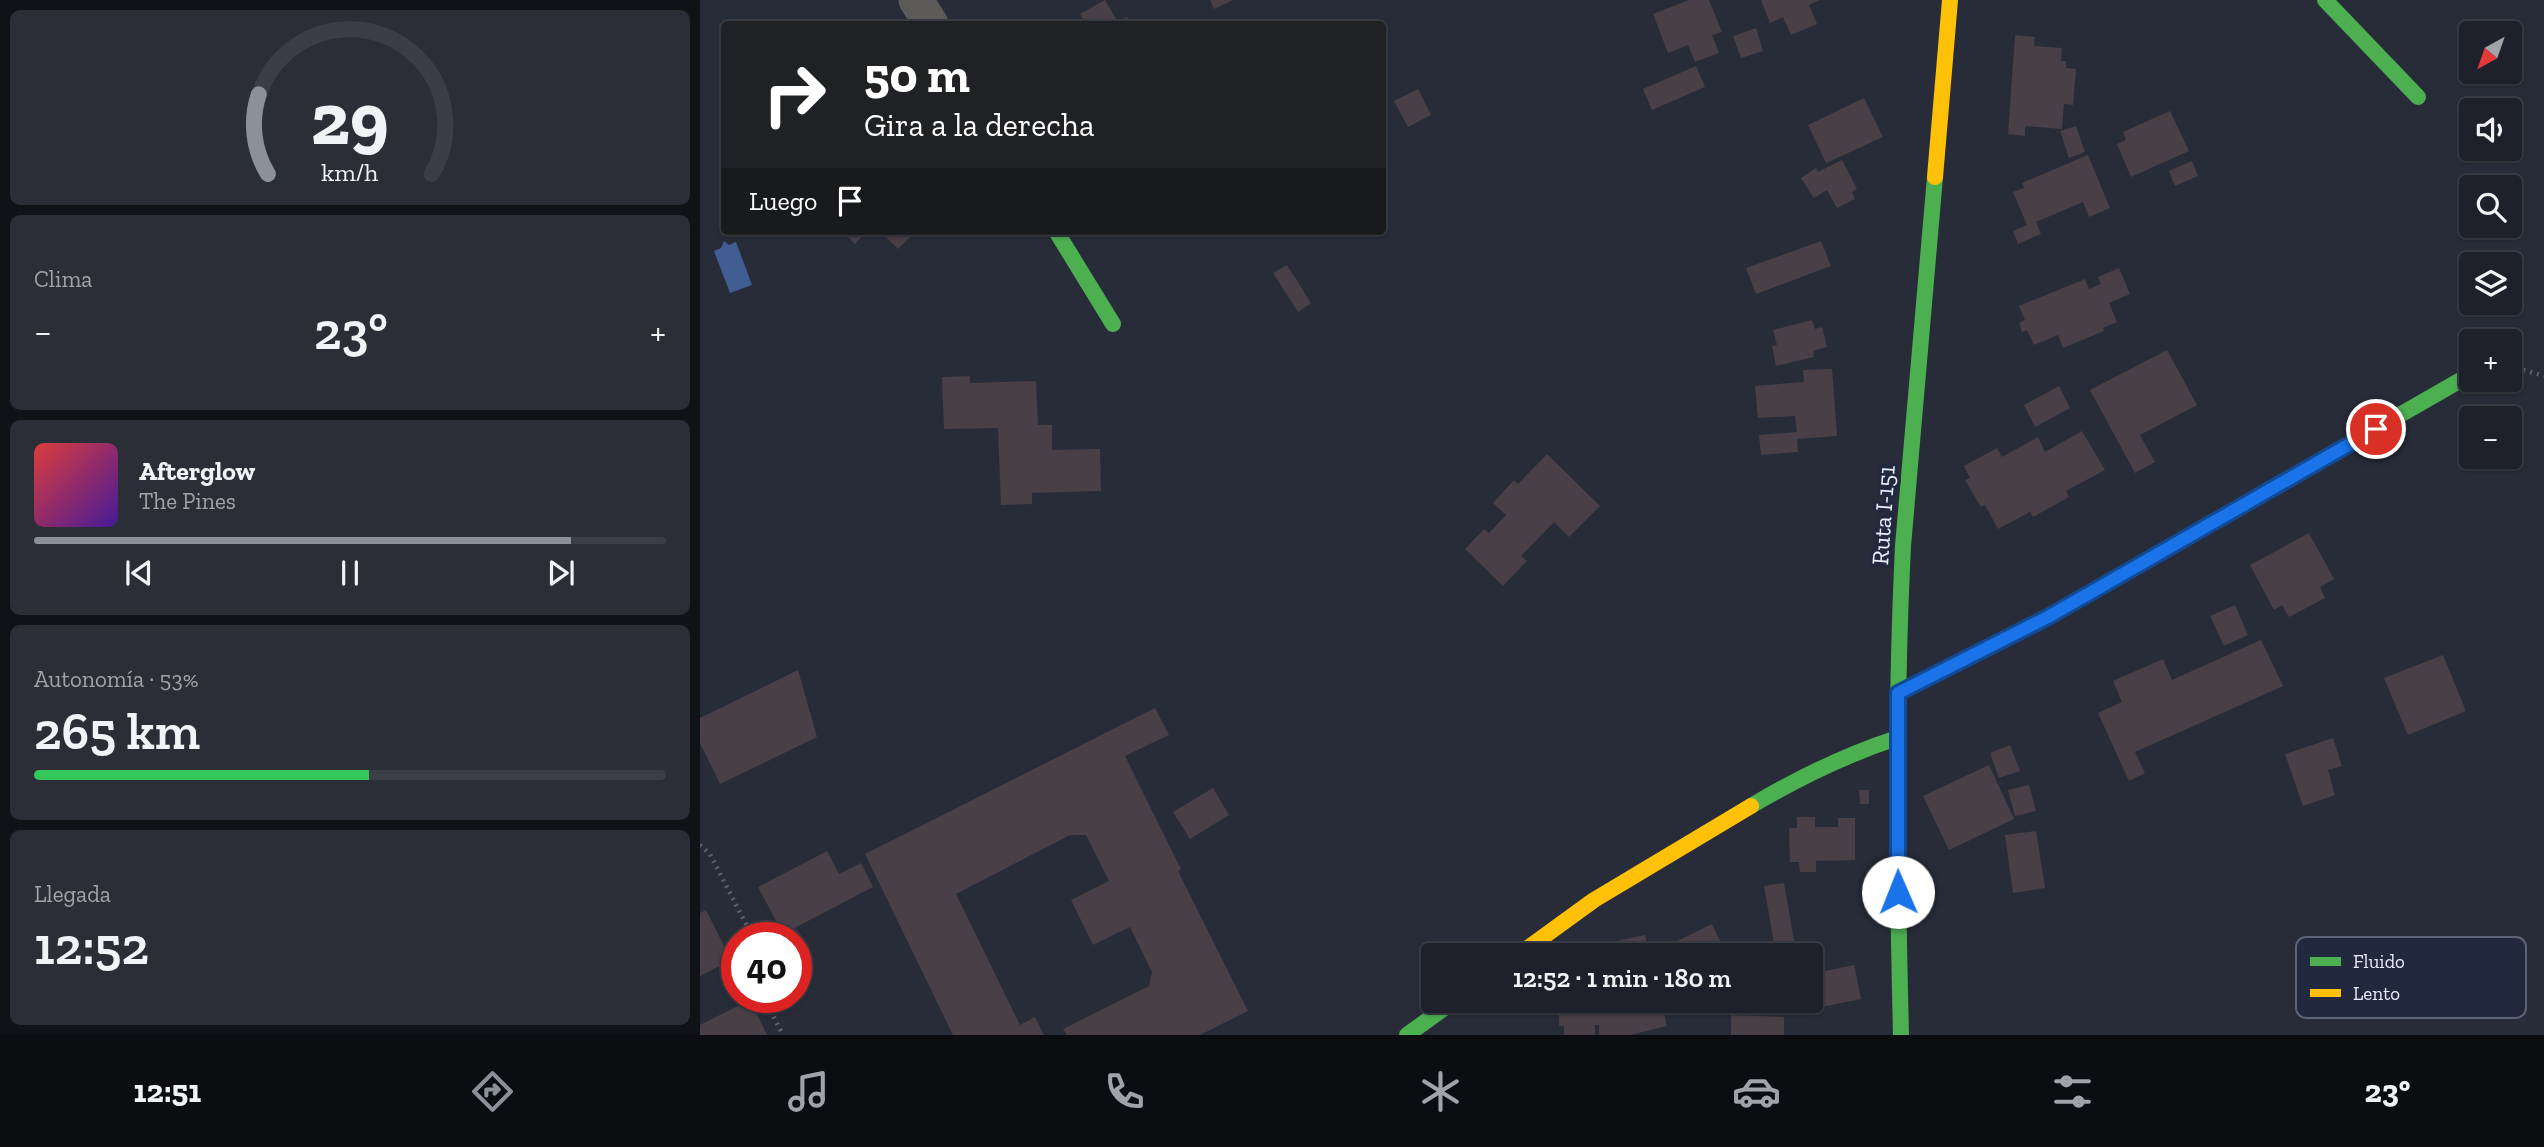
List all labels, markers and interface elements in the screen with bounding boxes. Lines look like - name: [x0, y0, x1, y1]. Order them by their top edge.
- north arrow: [2459, 21, 2522, 84]
- map controls: [2459, 21, 2522, 469]
- text: 50 m: [864, 46, 970, 105]
- icon: right: [749, 49, 840, 140]
- text: 29: [311, 75, 389, 163]
- button: sound: [2459, 98, 2522, 161]
- text: Gira a la derecha: [864, 106, 1094, 144]
- text: km/h: [321, 156, 379, 186]
- button: search: [2459, 175, 2522, 238]
- icon: arrive: [831, 182, 869, 220]
- text: Luego: [749, 185, 817, 217]
- button: layers: [2459, 252, 2522, 315]
- text: Clima: [34, 265, 92, 293]
- text: 23°: [314, 300, 388, 362]
- text: −: [34, 309, 52, 355]
- text: +: [650, 309, 666, 355]
- button: +: [2459, 329, 2522, 392]
- pin: [2346, 399, 2406, 459]
- button: −: [2459, 406, 2522, 469]
- icon: arrive: [2357, 410, 2395, 448]
- text: Afterglow: [139, 455, 255, 487]
- street label: Ruta I-151: [1865, 464, 1901, 566]
- text: The Pines: [139, 487, 236, 515]
- icon: previous: [120, 554, 158, 592]
- icon: pause: [331, 554, 369, 592]
- icon: next: [542, 554, 580, 592]
- text: Autonomía · 53%: [34, 665, 198, 693]
- text: 265 km: [34, 700, 200, 762]
- position arrow: [1861, 855, 1935, 929]
- text: Llegada: [34, 880, 111, 908]
- text: 12:52: [34, 915, 149, 977]
- speed limit sign: 40: [721, 922, 812, 1013]
- legend: [2296, 937, 2526, 1018]
- text: Fluido: [2353, 950, 2405, 973]
- text: 12:52 · 1 min · 180 m: [1513, 962, 1731, 994]
- text: Lento: [2353, 982, 2400, 1005]
- icon: directions: [468, 1067, 517, 1116]
- icon: music: [784, 1067, 833, 1116]
- icon: phone: [1100, 1067, 1149, 1116]
- icon: climate: [1416, 1067, 1465, 1116]
- icon: car: [1732, 1067, 1781, 1116]
- icon: filters: [2048, 1067, 2097, 1116]
- text: 12:51: [134, 1072, 201, 1110]
- text: 23°: [2365, 1072, 2410, 1110]

